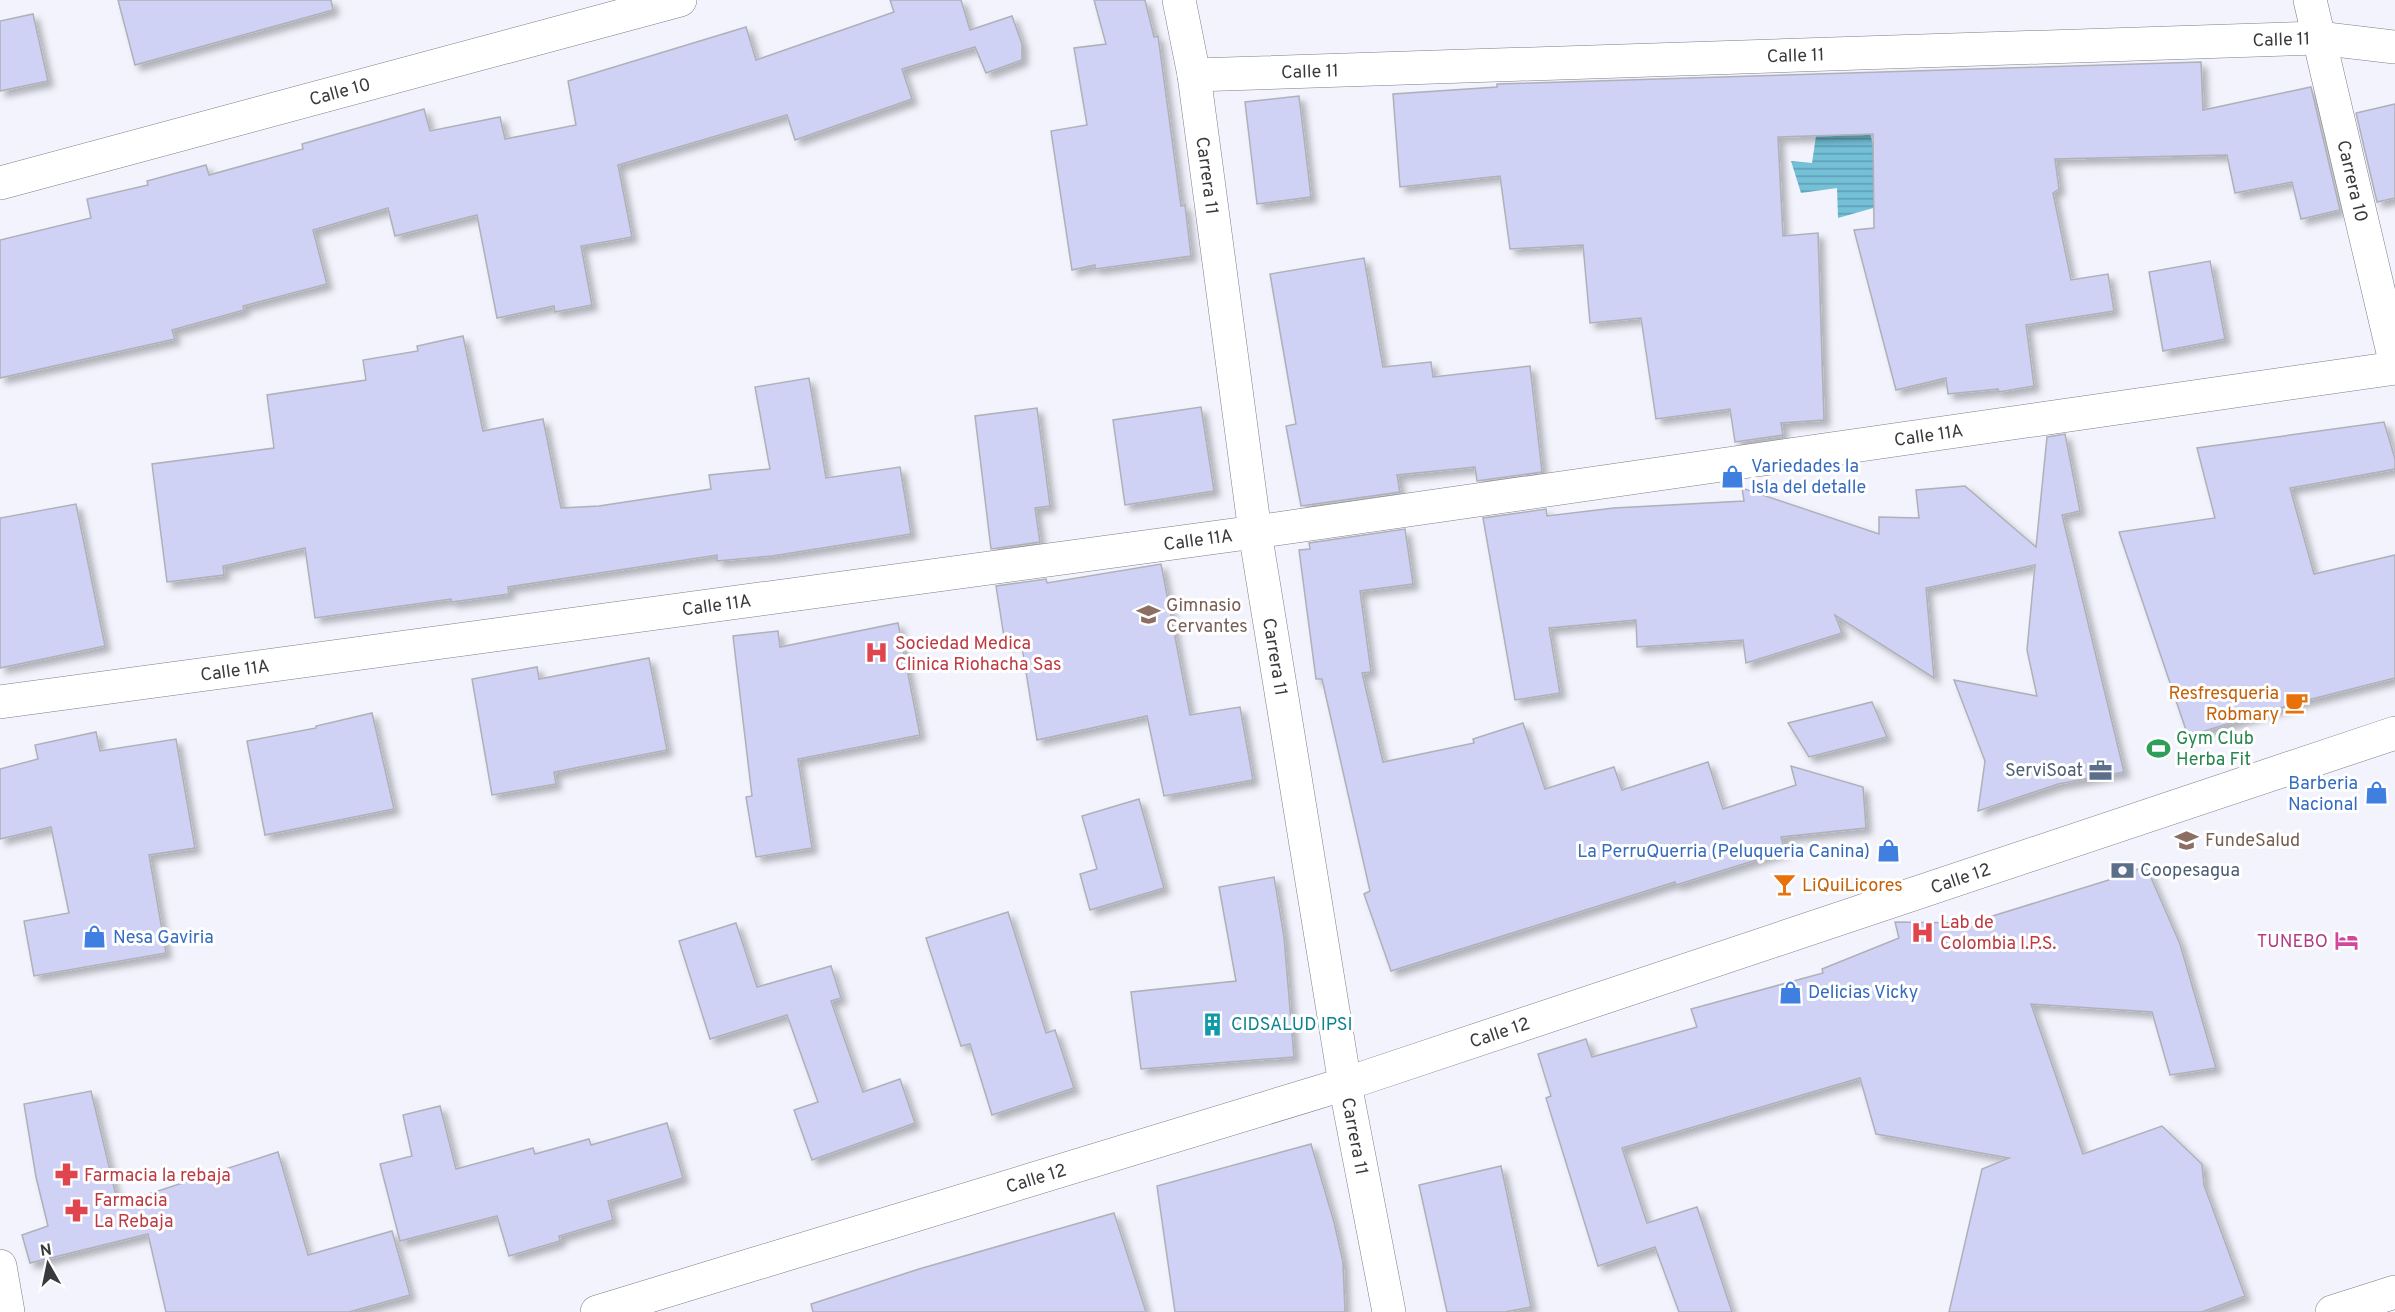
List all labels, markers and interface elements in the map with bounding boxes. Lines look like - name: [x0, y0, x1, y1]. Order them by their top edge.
- street label: Calle 11: [2252, 28, 2311, 53]
- street label: Calle 11: [1766, 44, 1825, 69]
- street label: Calle 11: [1281, 60, 1339, 85]
- street label: Calle 10: [307, 74, 374, 112]
- street label: Carrera 11: [1189, 135, 1223, 216]
- street label: Carrera 10: [2330, 138, 2372, 225]
- street label: Calle 11A: [1893, 420, 1965, 453]
- place label: Variedades la Isla del detalle: [1751, 456, 1866, 500]
- shop icon: Variedades la Isla del detalle: [1720, 463, 1746, 489]
- street label: Calle 11A: [1162, 525, 1234, 557]
- street label: Calle 11A: [681, 590, 753, 623]
- place label: Gimnasio Cervantes: [1166, 595, 1248, 639]
- school or university icon: Gimnasio Cervantes: [1135, 602, 1161, 628]
- street label: Carrera 11: [1256, 616, 1292, 698]
- place label: Sociedad Medica Clinica Riohacha Sas: [895, 633, 1061, 677]
- hospital icon: Sociedad Medica Clinica Riohacha Sas: [864, 640, 890, 666]
- street label: Calle 11A: [199, 656, 271, 688]
- place label: Resfresqueria Robmary: [2168, 683, 2279, 727]
- cafe icon: Resfresqueria Robmary: [2284, 690, 2310, 716]
- place label: Gym Club Herba Fit: [2176, 728, 2254, 772]
- sports icon: Gym Club Herba Fit: [2145, 735, 2171, 761]
- office icon: ServiSoat: [2088, 757, 2114, 783]
- place label: ServiSoat: [2005, 760, 2083, 783]
- place label: Barberia Nacional: [2288, 773, 2358, 817]
- shop icon: Barberia Nacional: [2363, 780, 2389, 806]
- school or university icon: FundeSalud: [2174, 827, 2200, 853]
- place label: FundeSalud: [2205, 830, 2300, 853]
- shop icon: La PerruQuerria (Peluqueria Canina): [1875, 838, 1901, 864]
- place label: La PerruQuerria (Peluqueria Canina): [1577, 841, 1870, 864]
- bank icon: Coopesagua: [2109, 857, 2135, 883]
- street label: Calle 12: [1928, 859, 1994, 900]
- place label: Coopesagua: [2140, 860, 2240, 883]
- bar icon: LiQuiLicores: [1771, 872, 1797, 898]
- place label: LiQuiLicores: [1802, 875, 1903, 898]
- place label: Lab de Colombia I.P.S.: [1940, 912, 2056, 956]
- hospital icon: Lab de Colombia I.P.S.: [1909, 919, 1935, 945]
- shop icon: Nesa Gaviria: [82, 924, 108, 950]
- place label: Nesa Gaviria: [113, 927, 214, 950]
- hotel icon: TUNEBO: [2333, 928, 2359, 954]
- place label: TUNEBO: [2257, 931, 2328, 954]
- shop icon: Delicias Vicky: [1777, 979, 1803, 1005]
- place label: Delicias Vicky: [1808, 982, 1918, 1005]
- building icon: CIDSALUD IPSI: [1200, 1011, 1226, 1037]
- street label: Calle 12: [1467, 1013, 1533, 1055]
- place label: CIDSALUD IPSI: [1231, 1014, 1353, 1037]
- street label: Carrera 11: [1335, 1096, 1372, 1177]
- street label: Calle 12: [1003, 1160, 1070, 1200]
- pharmacy icon: Farmacia la rebaja: [53, 1162, 79, 1188]
- place label: Farmacia la rebaja: [84, 1165, 231, 1188]
- place label: Farmacia La Rebaja: [94, 1190, 173, 1234]
- pharmacy icon: Farmacia La Rebaja: [63, 1197, 89, 1223]
- north arrow: [18, 1234, 78, 1294]
- text: N: [39, 1240, 53, 1262]

